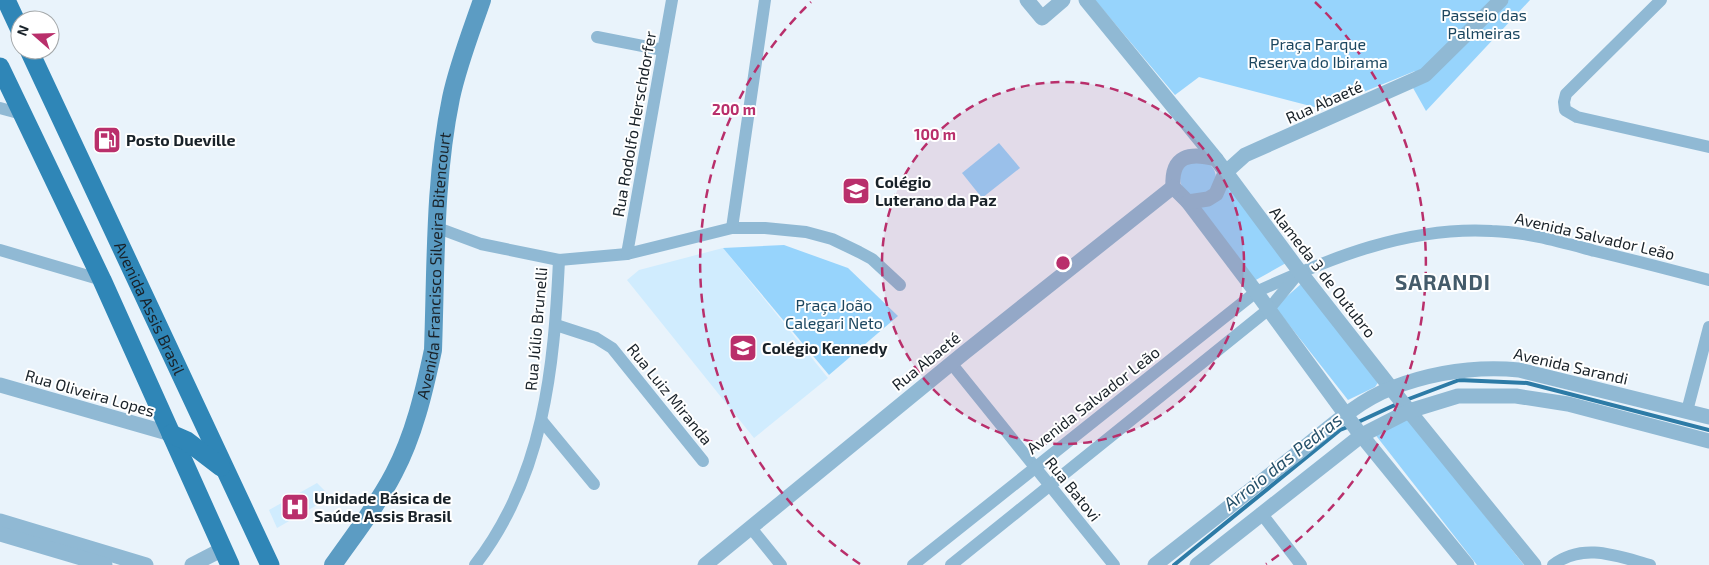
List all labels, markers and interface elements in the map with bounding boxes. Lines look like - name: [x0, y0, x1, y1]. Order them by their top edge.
- park label: Passeio das Palmeiras: [1441, 5, 1527, 42]
- north arrow: [10, 10, 60, 60]
- text: N: [13, 23, 32, 38]
- street label: Rua Rodolfo Herschdorfer: [608, 29, 659, 218]
- park label: Praça Parque Reserva do Ibirama: [1248, 34, 1388, 71]
- street label: Rua Abaeté: [1282, 76, 1365, 127]
- text: 200 m: [712, 100, 756, 118]
- fuel station icon: Posto Dueville: [92, 125, 122, 155]
- text: 100 m: [914, 125, 956, 143]
- place label: Posto Dueville: [126, 130, 236, 149]
- street label: Avenida Francisco Silveira Bitencourt: [412, 131, 454, 401]
- place label: Colégio Luterano da Paz: [875, 172, 997, 209]
- school or university icon: Colégio Luterano da Paz: [841, 176, 871, 206]
- street label: Alameda 3 de Outubro: [1266, 202, 1380, 341]
- street label: Avenida Salvador Leão: [1513, 208, 1677, 263]
- street label: Avenida Assis Brasil: [111, 238, 190, 378]
- centre of rings: [1054, 254, 1072, 272]
- street label: Rua Júlio Brunelli: [521, 266, 550, 391]
- district label: SARANDI: [1395, 269, 1491, 294]
- park label: Praça João Calegari Neto: [785, 295, 883, 332]
- street label: Rua Abaeté: [888, 327, 964, 394]
- school or university icon: Colégio Kennedy: [728, 333, 758, 363]
- place label: Colégio Kennedy: [762, 338, 888, 358]
- street label: Rua Luiz Miranda: [624, 339, 717, 448]
- street label: Avenida Salvador Leão: [1023, 342, 1163, 457]
- street label: Avenida Sarandi: [1512, 343, 1630, 388]
- street label: Rua Oliveira Lopes: [23, 365, 157, 420]
- water label: Arroio das Pedras: [1218, 408, 1346, 515]
- street label: Rua Batovi: [1042, 453, 1105, 525]
- place label: Unidade Básica de Saúde Assis Brasil: [314, 488, 453, 525]
- hospital icon: Unidade Básica de Saúde Assis Brasil: [280, 492, 310, 522]

